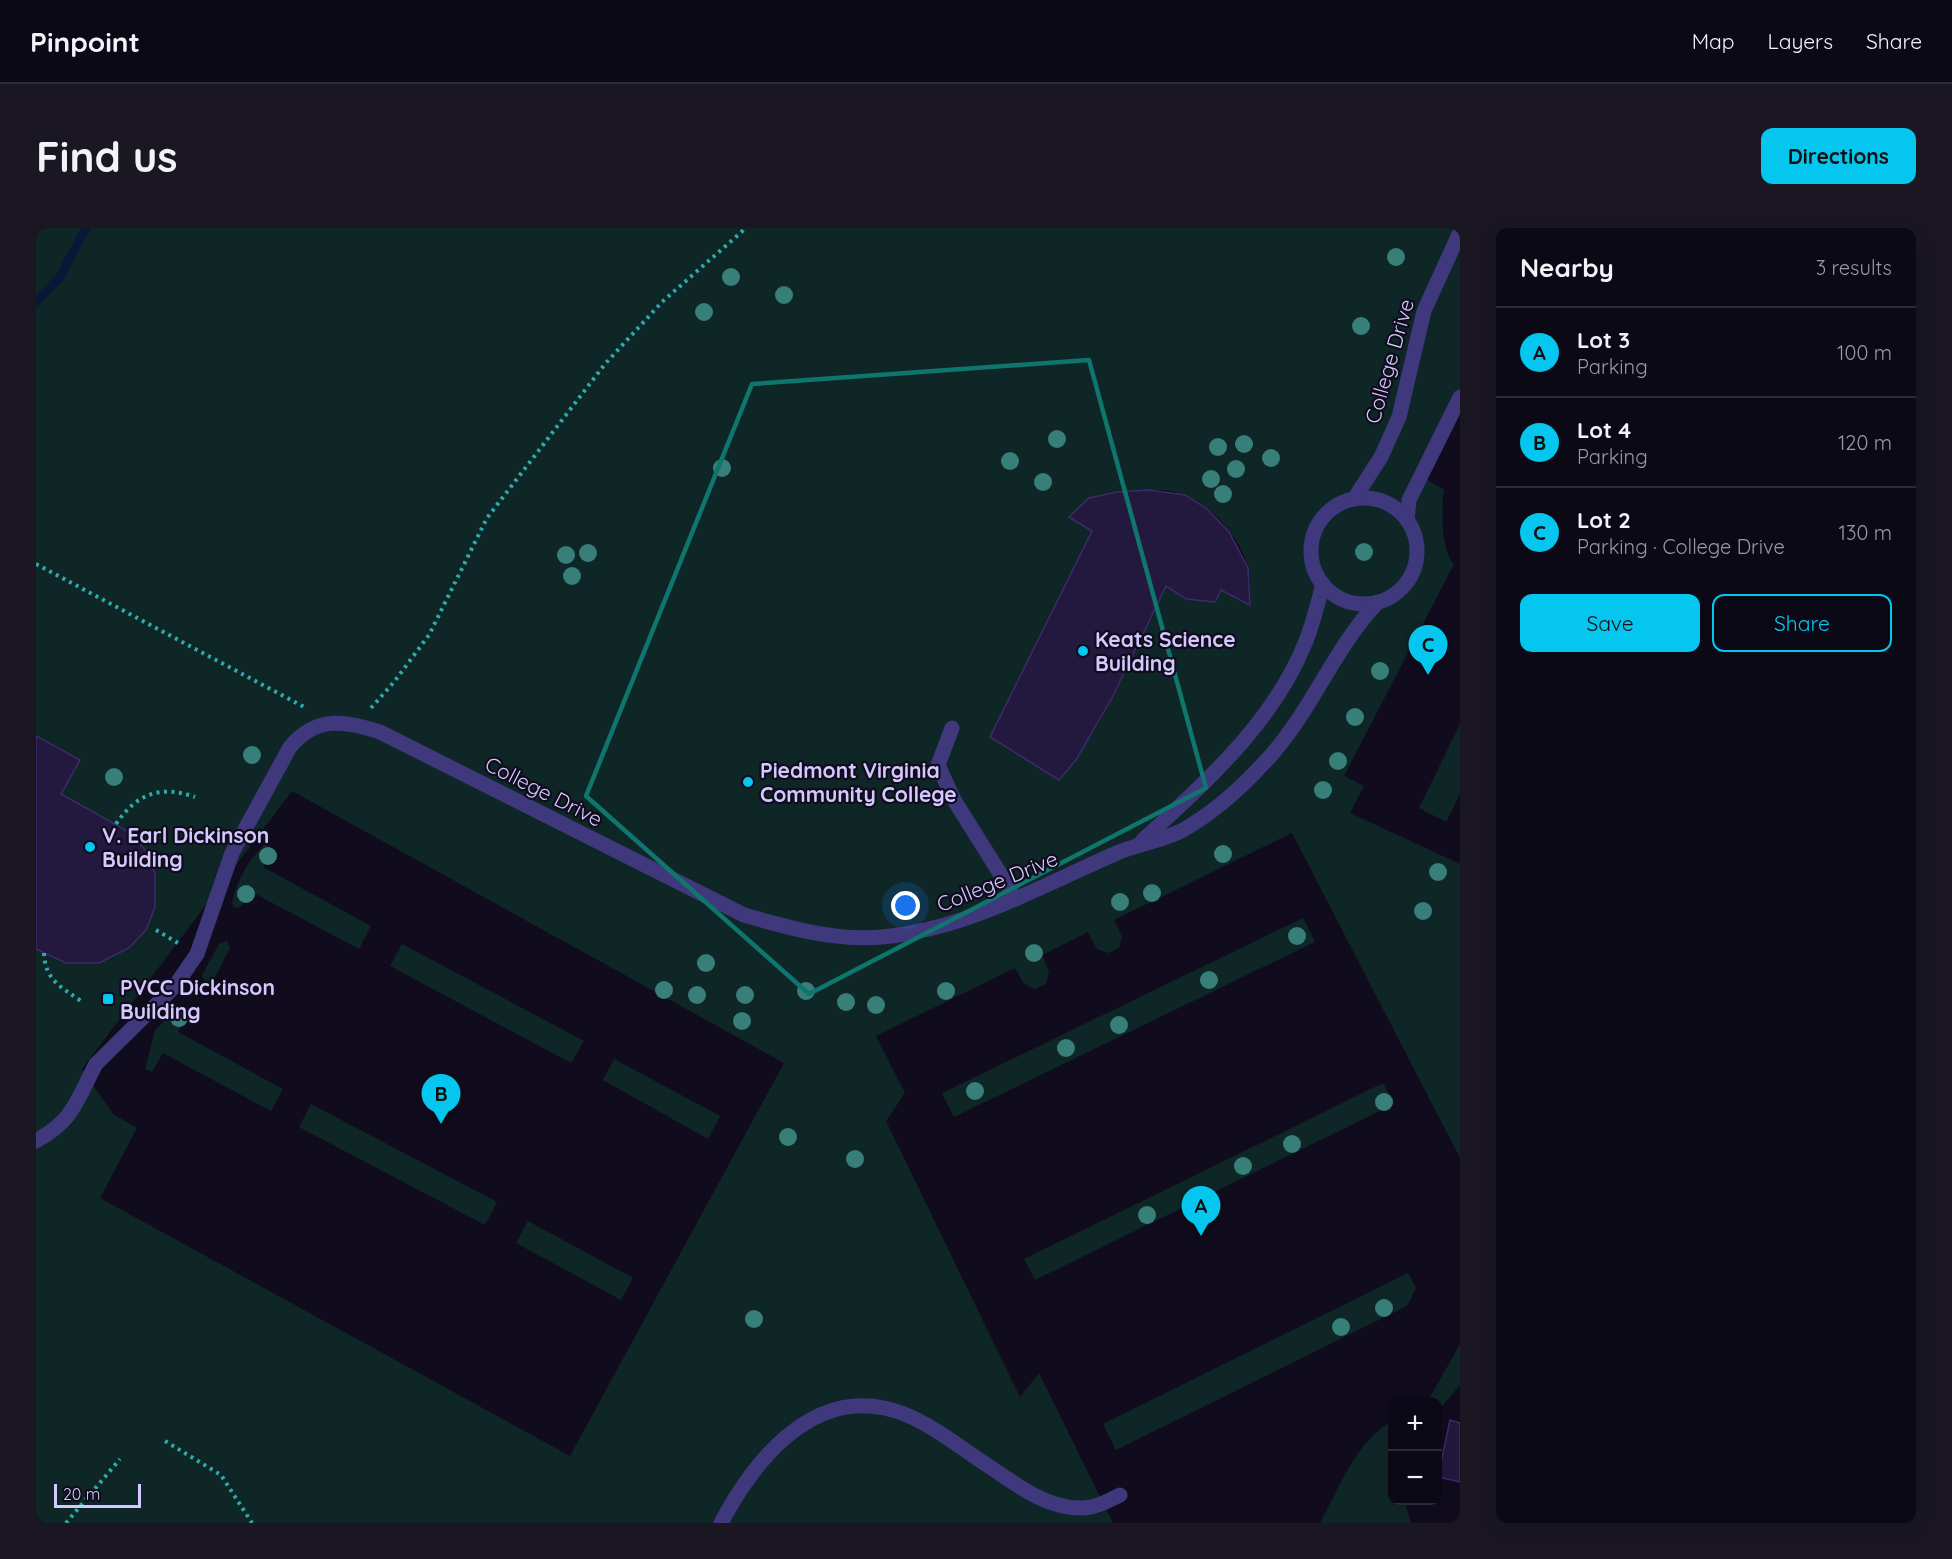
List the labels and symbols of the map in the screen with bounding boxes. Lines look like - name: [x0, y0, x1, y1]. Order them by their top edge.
- street label: College Drive: [1359, 296, 1419, 426]
- place label: Keats Science Building: [1095, 626, 1236, 676]
- pin: C: [1408, 626, 1448, 675]
- marker: Keats Science Building: [1076, 644, 1090, 658]
- street label: College Drive: [481, 750, 607, 832]
- place label: Piedmont Virginia Community College: [760, 757, 957, 807]
- marker: Piedmont Virginia Community College: [741, 775, 755, 789]
- place label: V. Earl Dickinson Building: [102, 822, 269, 872]
- marker: V. Earl Dickinson Building: [83, 840, 97, 854]
- street label: College Drive: [933, 845, 1061, 917]
- your location: [891, 891, 920, 920]
- place label: PVCC Dickinson Building: [120, 974, 275, 1024]
- marker: PVCC Dickinson Building: [101, 992, 115, 1006]
- pin: B: [422, 1074, 460, 1124]
- pin: A: [1182, 1186, 1220, 1236]
- scale bar: [54, 1481, 141, 1508]

